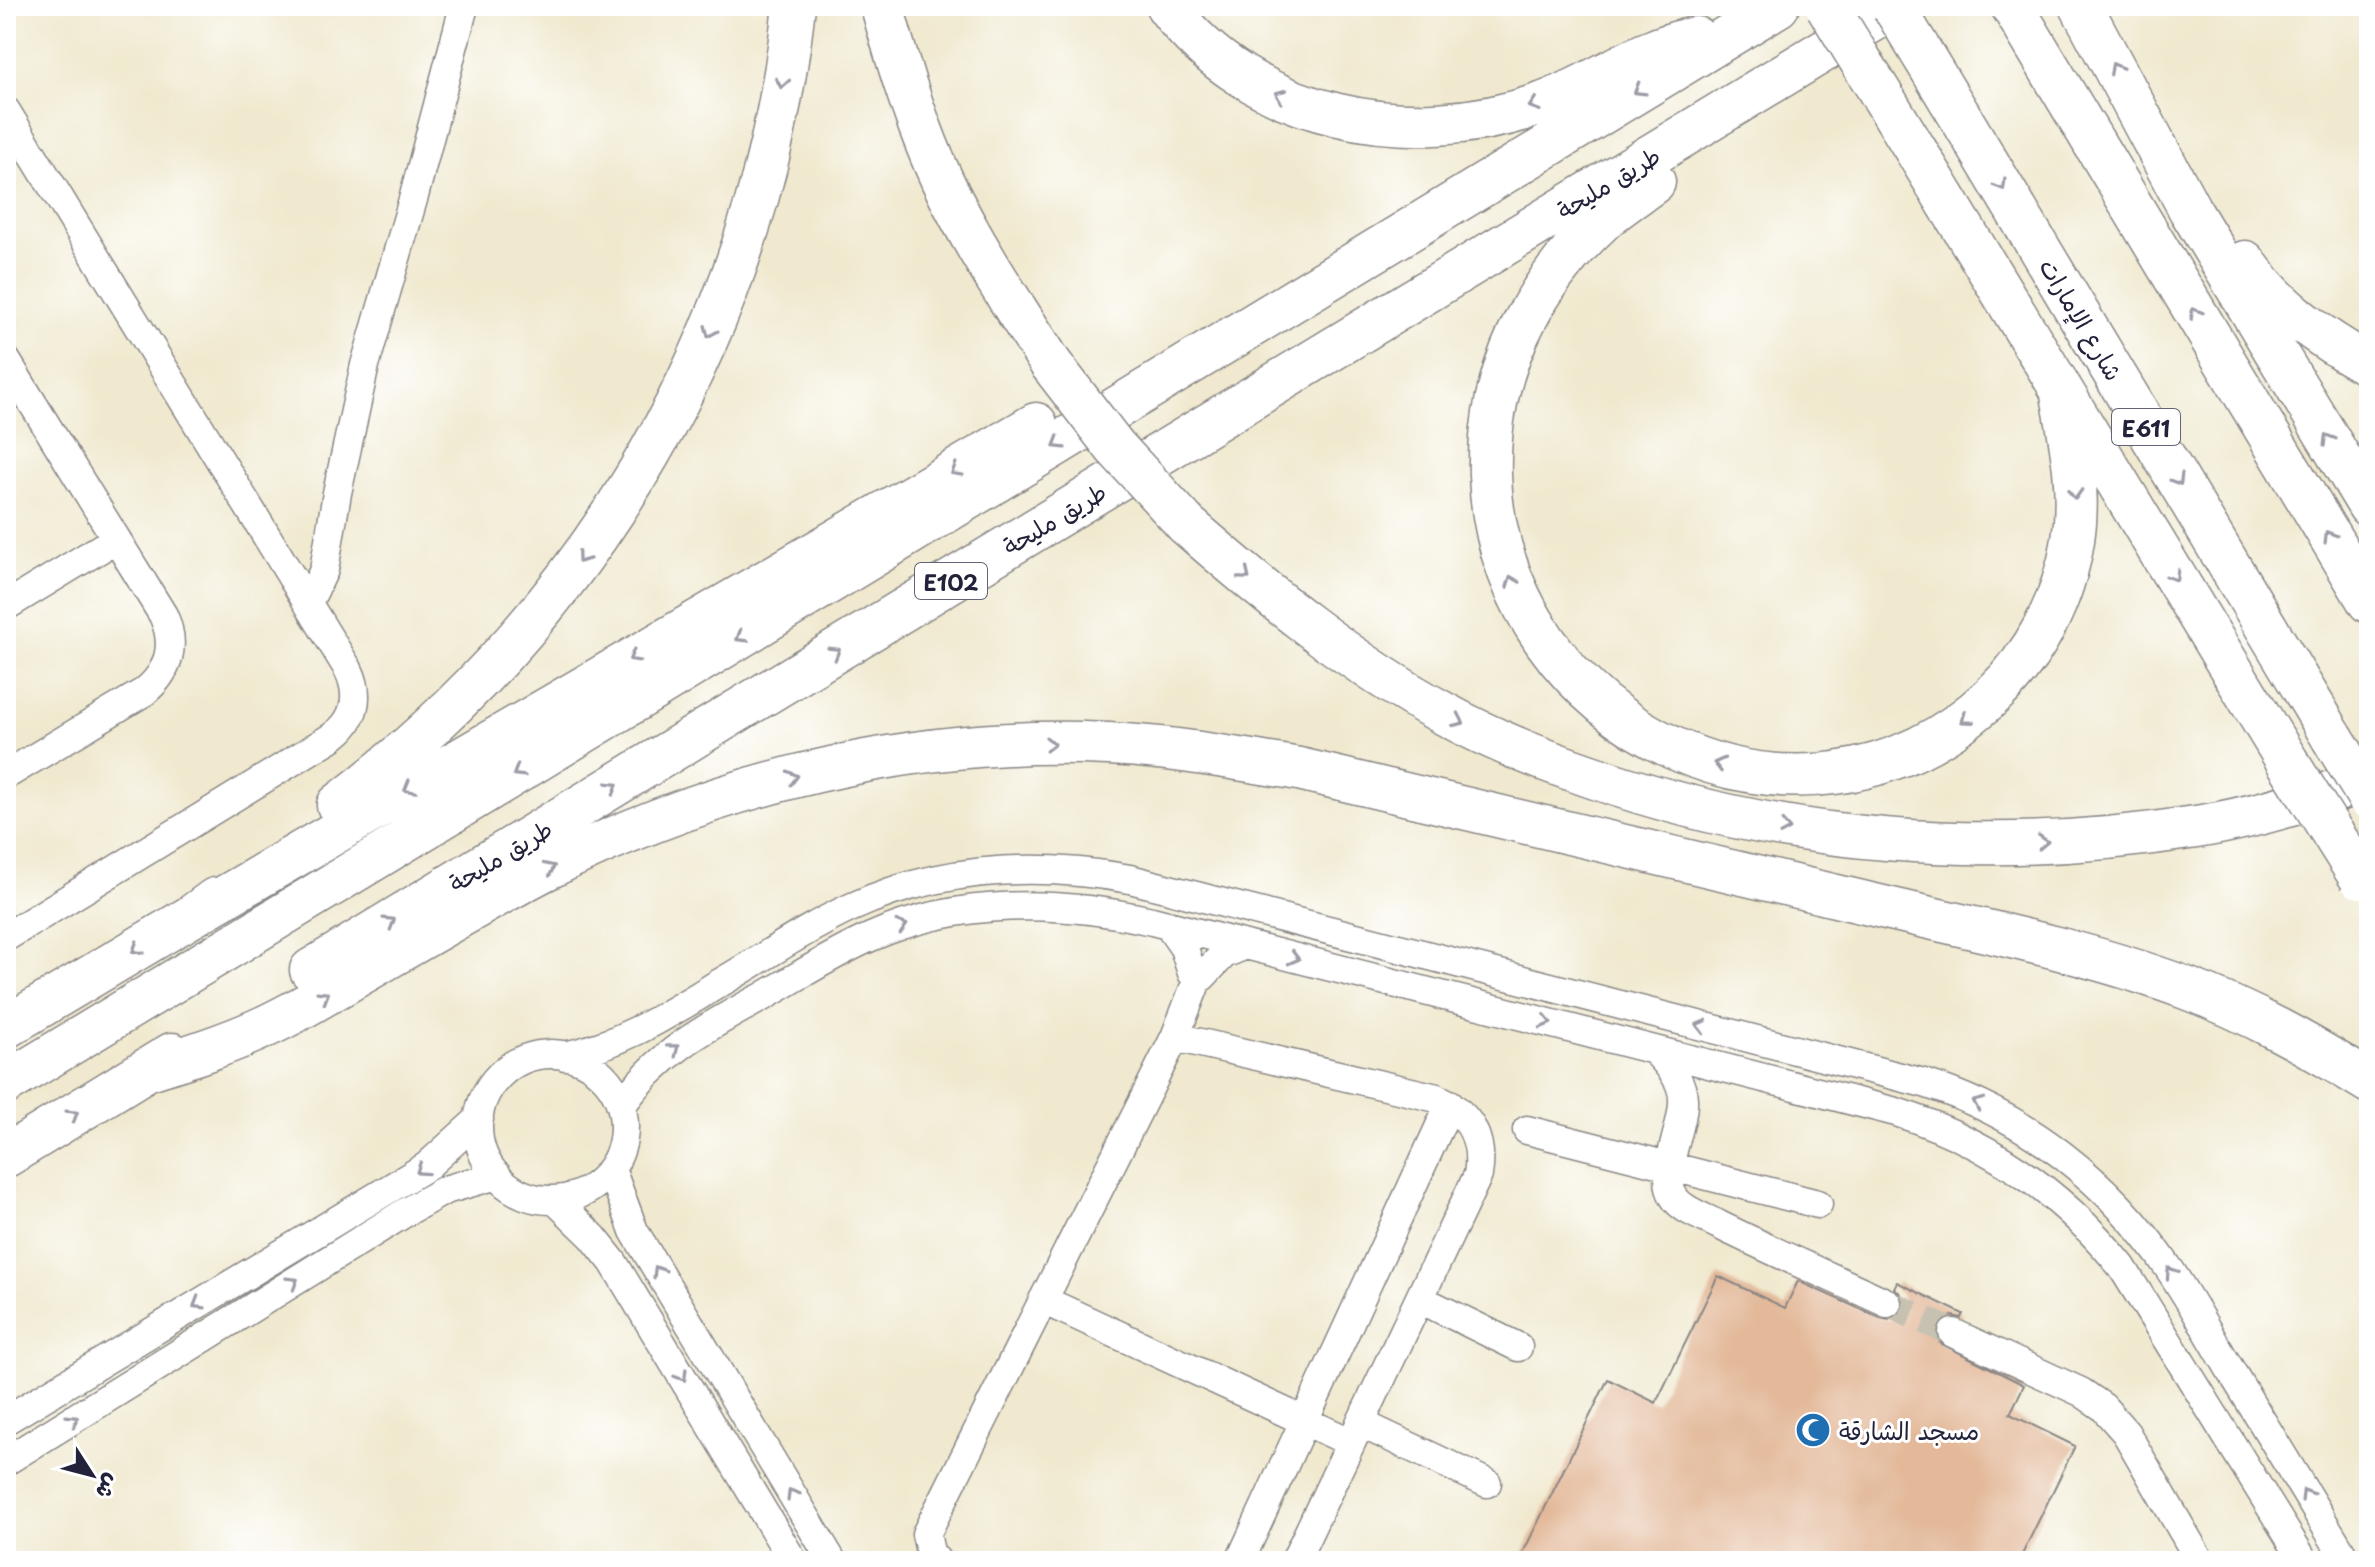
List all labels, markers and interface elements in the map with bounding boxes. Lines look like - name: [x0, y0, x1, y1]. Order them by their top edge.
- one-way arrow: [2110, 62, 2125, 77]
- one-way arrow: [775, 76, 792, 90]
- one-way arrow: [1633, 80, 1648, 96]
- one-way arrow: [1274, 89, 1288, 105]
- one-way arrow: [1528, 96, 1542, 112]
- street label: طريق مليحة: [1549, 137, 1667, 227]
- one-way arrow: [1991, 176, 2007, 191]
- street label: شارع الإمارات: [2030, 251, 2133, 387]
- one-way arrow: [2189, 307, 2205, 321]
- one-way arrow: [703, 324, 719, 338]
- road number: E611: [2112, 409, 2180, 445]
- one-way arrow: [2323, 433, 2338, 448]
- one-way arrow: [1053, 434, 1067, 449]
- one-way arrow: [950, 461, 965, 477]
- one-way arrow: [2168, 471, 2184, 486]
- street label: طريق مليحة: [995, 473, 1113, 563]
- one-way arrow: [2067, 488, 2084, 501]
- one-way arrow: [2323, 530, 2339, 545]
- one-way arrow: [578, 549, 592, 564]
- road number: E102: [915, 563, 987, 599]
- one-way arrow: [1235, 565, 1250, 580]
- one-way arrow: [2164, 567, 2180, 582]
- one-way arrow: [1505, 575, 1522, 589]
- one-way arrow: [735, 627, 750, 643]
- one-way arrow: [826, 646, 841, 661]
- one-way arrow: [628, 647, 643, 663]
- one-way arrow: [1960, 709, 1975, 723]
- one-way arrow: [1451, 711, 1465, 727]
- one-way arrow: [1044, 735, 1057, 753]
- one-way arrow: [1713, 756, 1727, 773]
- one-way arrow: [512, 762, 527, 778]
- one-way arrow: [785, 769, 799, 786]
- one-way arrow: [404, 779, 418, 794]
- one-way arrow: [604, 781, 619, 796]
- street label: طريق مليحة: [441, 810, 559, 900]
- one-way arrow: [1778, 818, 1791, 835]
- one-way arrow: [2037, 833, 2050, 850]
- one-way arrow: [542, 862, 556, 878]
- one-way arrow: [382, 917, 396, 932]
- one-way arrow: [895, 920, 909, 936]
- one-way arrow: [131, 939, 146, 955]
- one-way arrow: [1287, 948, 1301, 965]
- one-way arrow: [315, 990, 330, 1006]
- one-way arrow: [1539, 1013, 1553, 1030]
- one-way arrow: [1695, 1018, 1708, 1035]
- one-way arrow: [665, 1044, 679, 1059]
- one-way arrow: [1972, 1097, 1986, 1113]
- one-way arrow: [64, 1109, 79, 1125]
- one-way arrow: [415, 1160, 429, 1175]
- one-way arrow: [652, 1265, 668, 1280]
- one-way arrow: [2166, 1267, 2181, 1281]
- one-way arrow: [284, 1277, 299, 1292]
- one-way arrow: [192, 1294, 207, 1310]
- one-way arrow: [672, 1367, 688, 1382]
- mosque icon: مسجد الشارقة: [1794, 1411, 1832, 1449]
- place label: مسجد الشارقة: [1839, 1412, 1979, 1448]
- one-way arrow: [64, 1415, 78, 1430]
- north arrow: [52, 1435, 132, 1515]
- text: ش: [89, 1468, 130, 1507]
- one-way arrow: [786, 1488, 802, 1503]
- one-way arrow: [2301, 1488, 2316, 1503]

